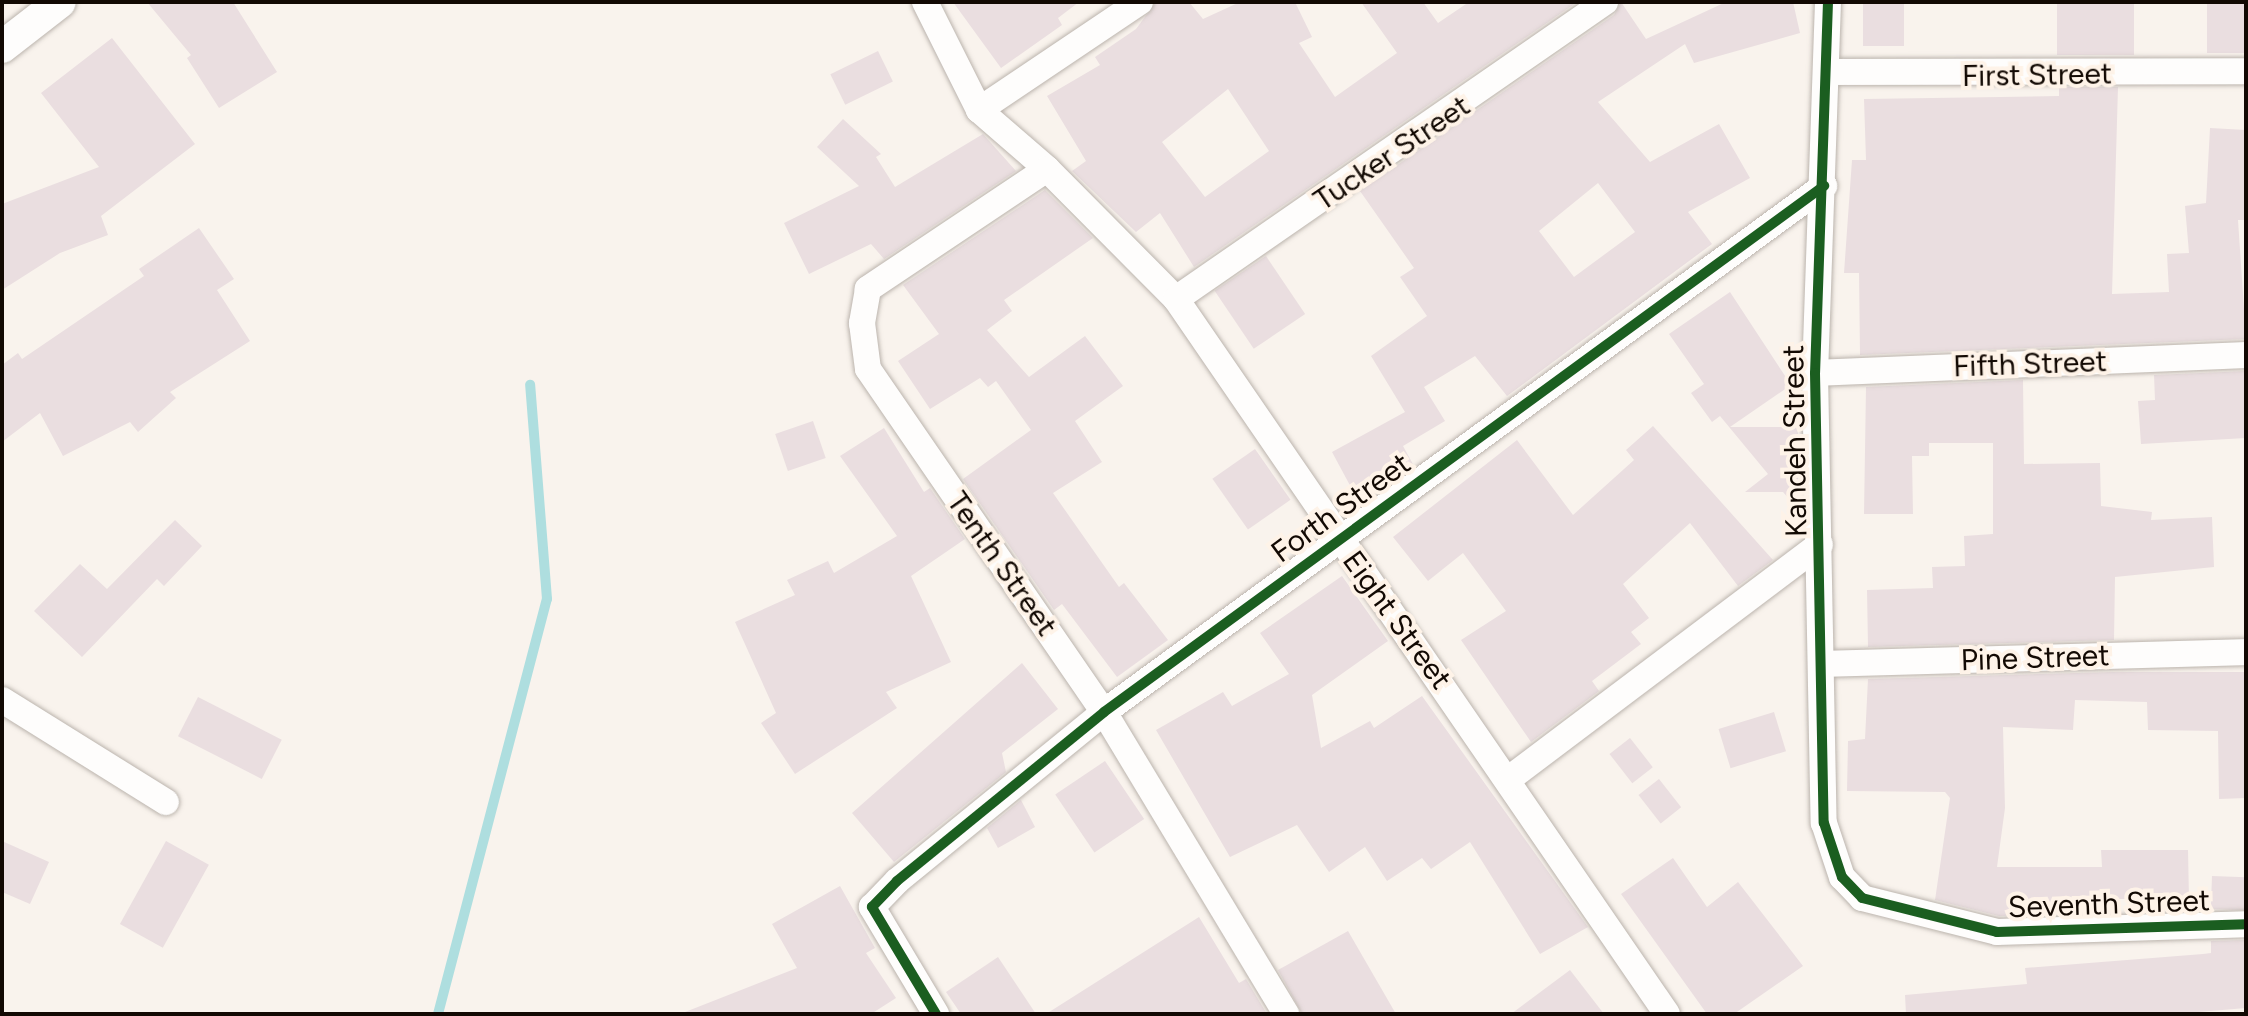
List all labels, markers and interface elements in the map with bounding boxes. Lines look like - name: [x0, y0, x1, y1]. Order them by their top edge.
- street label: First Street: [1962, 56, 2112, 94]
- street label: Tucker Street: [1307, 88, 1477, 218]
- street label: Fifth Street: [1953, 343, 2107, 385]
- street label: Kandeh Street: [1775, 345, 1815, 537]
- street label: Forth Street: [1264, 445, 1418, 571]
- street label: Tenth Street: [939, 485, 1065, 643]
- street label: Eight Street: [1335, 544, 1459, 696]
- street label: Pine Street: [1960, 637, 2110, 679]
- street label: Seventh Street: [2007, 882, 2211, 926]

